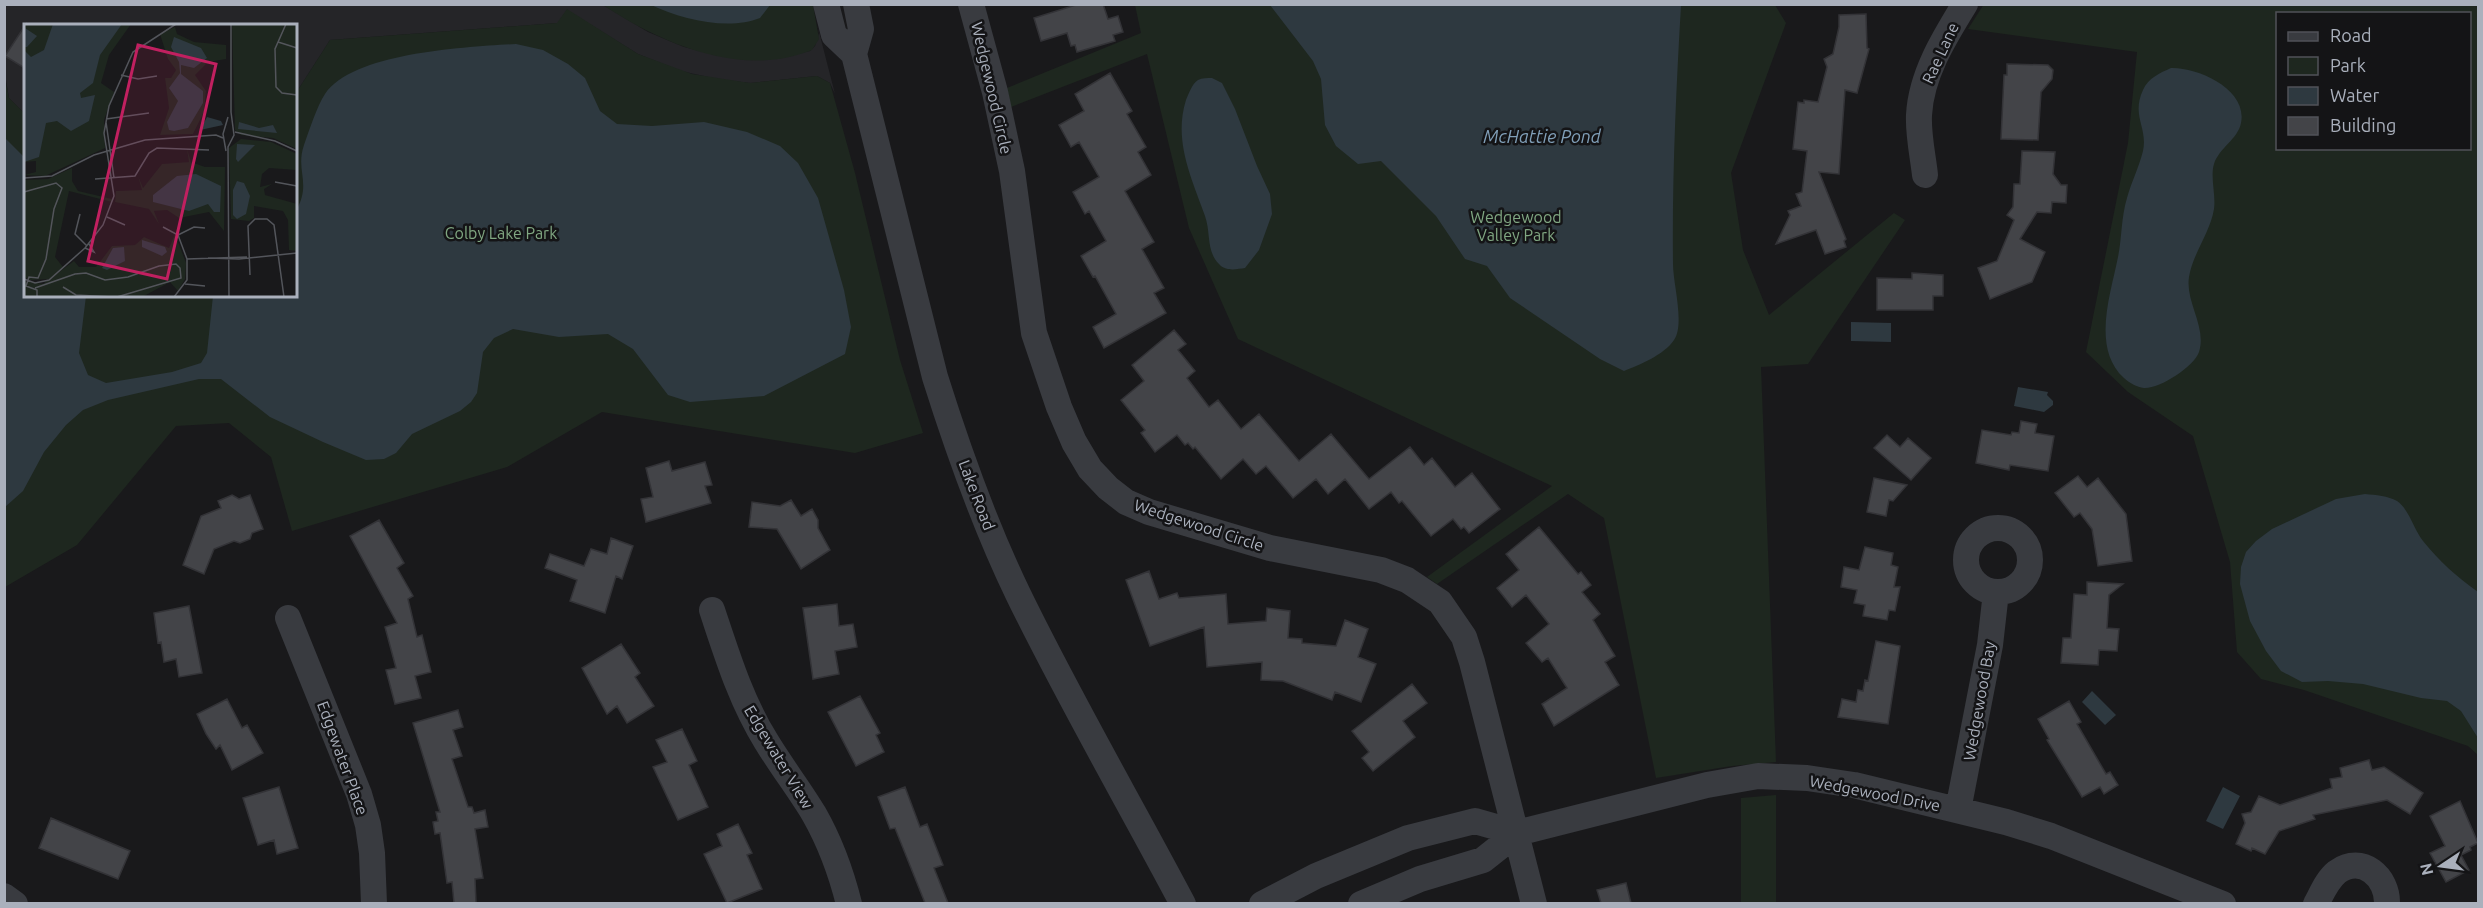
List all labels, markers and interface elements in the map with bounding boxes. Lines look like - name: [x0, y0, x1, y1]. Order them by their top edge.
- legend: [2276, 12, 2471, 150]
- street label: Wedgewood Circle: [968, 20, 1016, 156]
- street label: Rae Lane: [1918, 20, 1962, 86]
- inset map: [24, 24, 297, 297]
- text: Road: [2330, 25, 2372, 45]
- text: Park: [2330, 55, 2366, 75]
- text: Water: [2330, 85, 2380, 105]
- text: Building: [2330, 115, 2396, 135]
- water label: McHattie Pond: [1483, 126, 1602, 146]
- park label: Wedgewood Valley Park: [1470, 208, 1562, 244]
- park label: Colby Lake Park: [445, 224, 557, 242]
- street label: Lake Road: [955, 457, 999, 533]
- street label: Wedgewood Circle: [1132, 496, 1266, 554]
- street label: Wedgewood Bay: [1960, 640, 1998, 762]
- street label: Edgewater Place: [314, 699, 372, 817]
- street label: Edgewater View: [741, 702, 817, 812]
- street label: Wedgewood Drive: [1808, 771, 1942, 815]
- north arrow: [2411, 836, 2471, 896]
- text: N: [2416, 862, 2436, 877]

